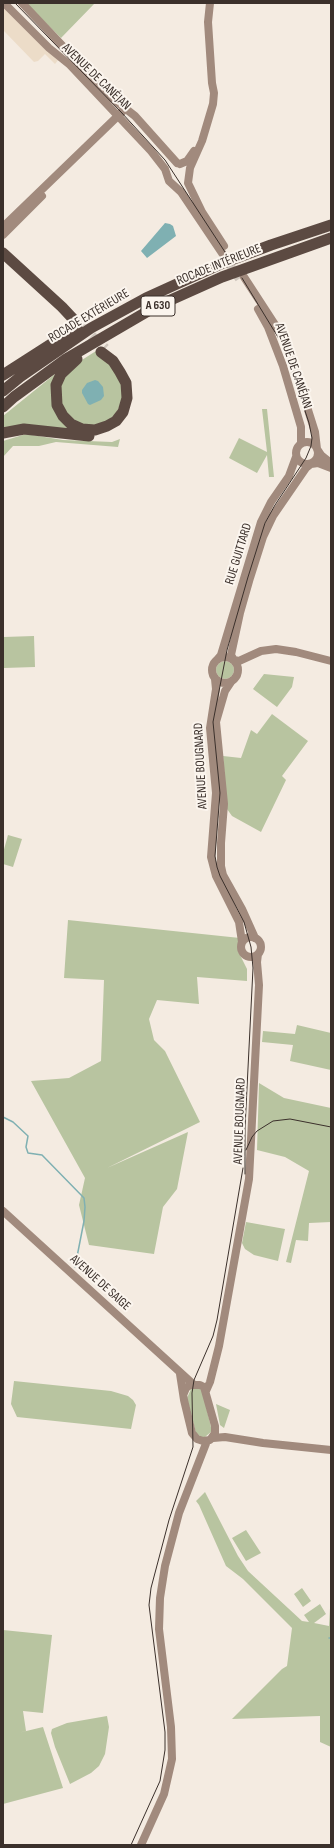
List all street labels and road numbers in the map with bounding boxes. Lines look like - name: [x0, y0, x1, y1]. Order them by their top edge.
- street label: AVENUE DE CANÉJAN: [58, 40, 134, 114]
- street label: ROCADE INTÉRIEURE: [174, 241, 264, 289]
- street label: ROCADE EXTÉRIEURE: [46, 286, 132, 346]
- road number: A 630: [141, 296, 175, 316]
- street label: AVENUE DE CANÉJAN: [271, 321, 315, 411]
- street label: RUE GUITTARD: [222, 521, 256, 587]
- street label: AVENUE BOUGNARD: [191, 722, 211, 810]
- street label: AVENUE BOUGNARD: [231, 1077, 249, 1165]
- street label: AVENUE DE SAIGE: [66, 1252, 134, 1314]

